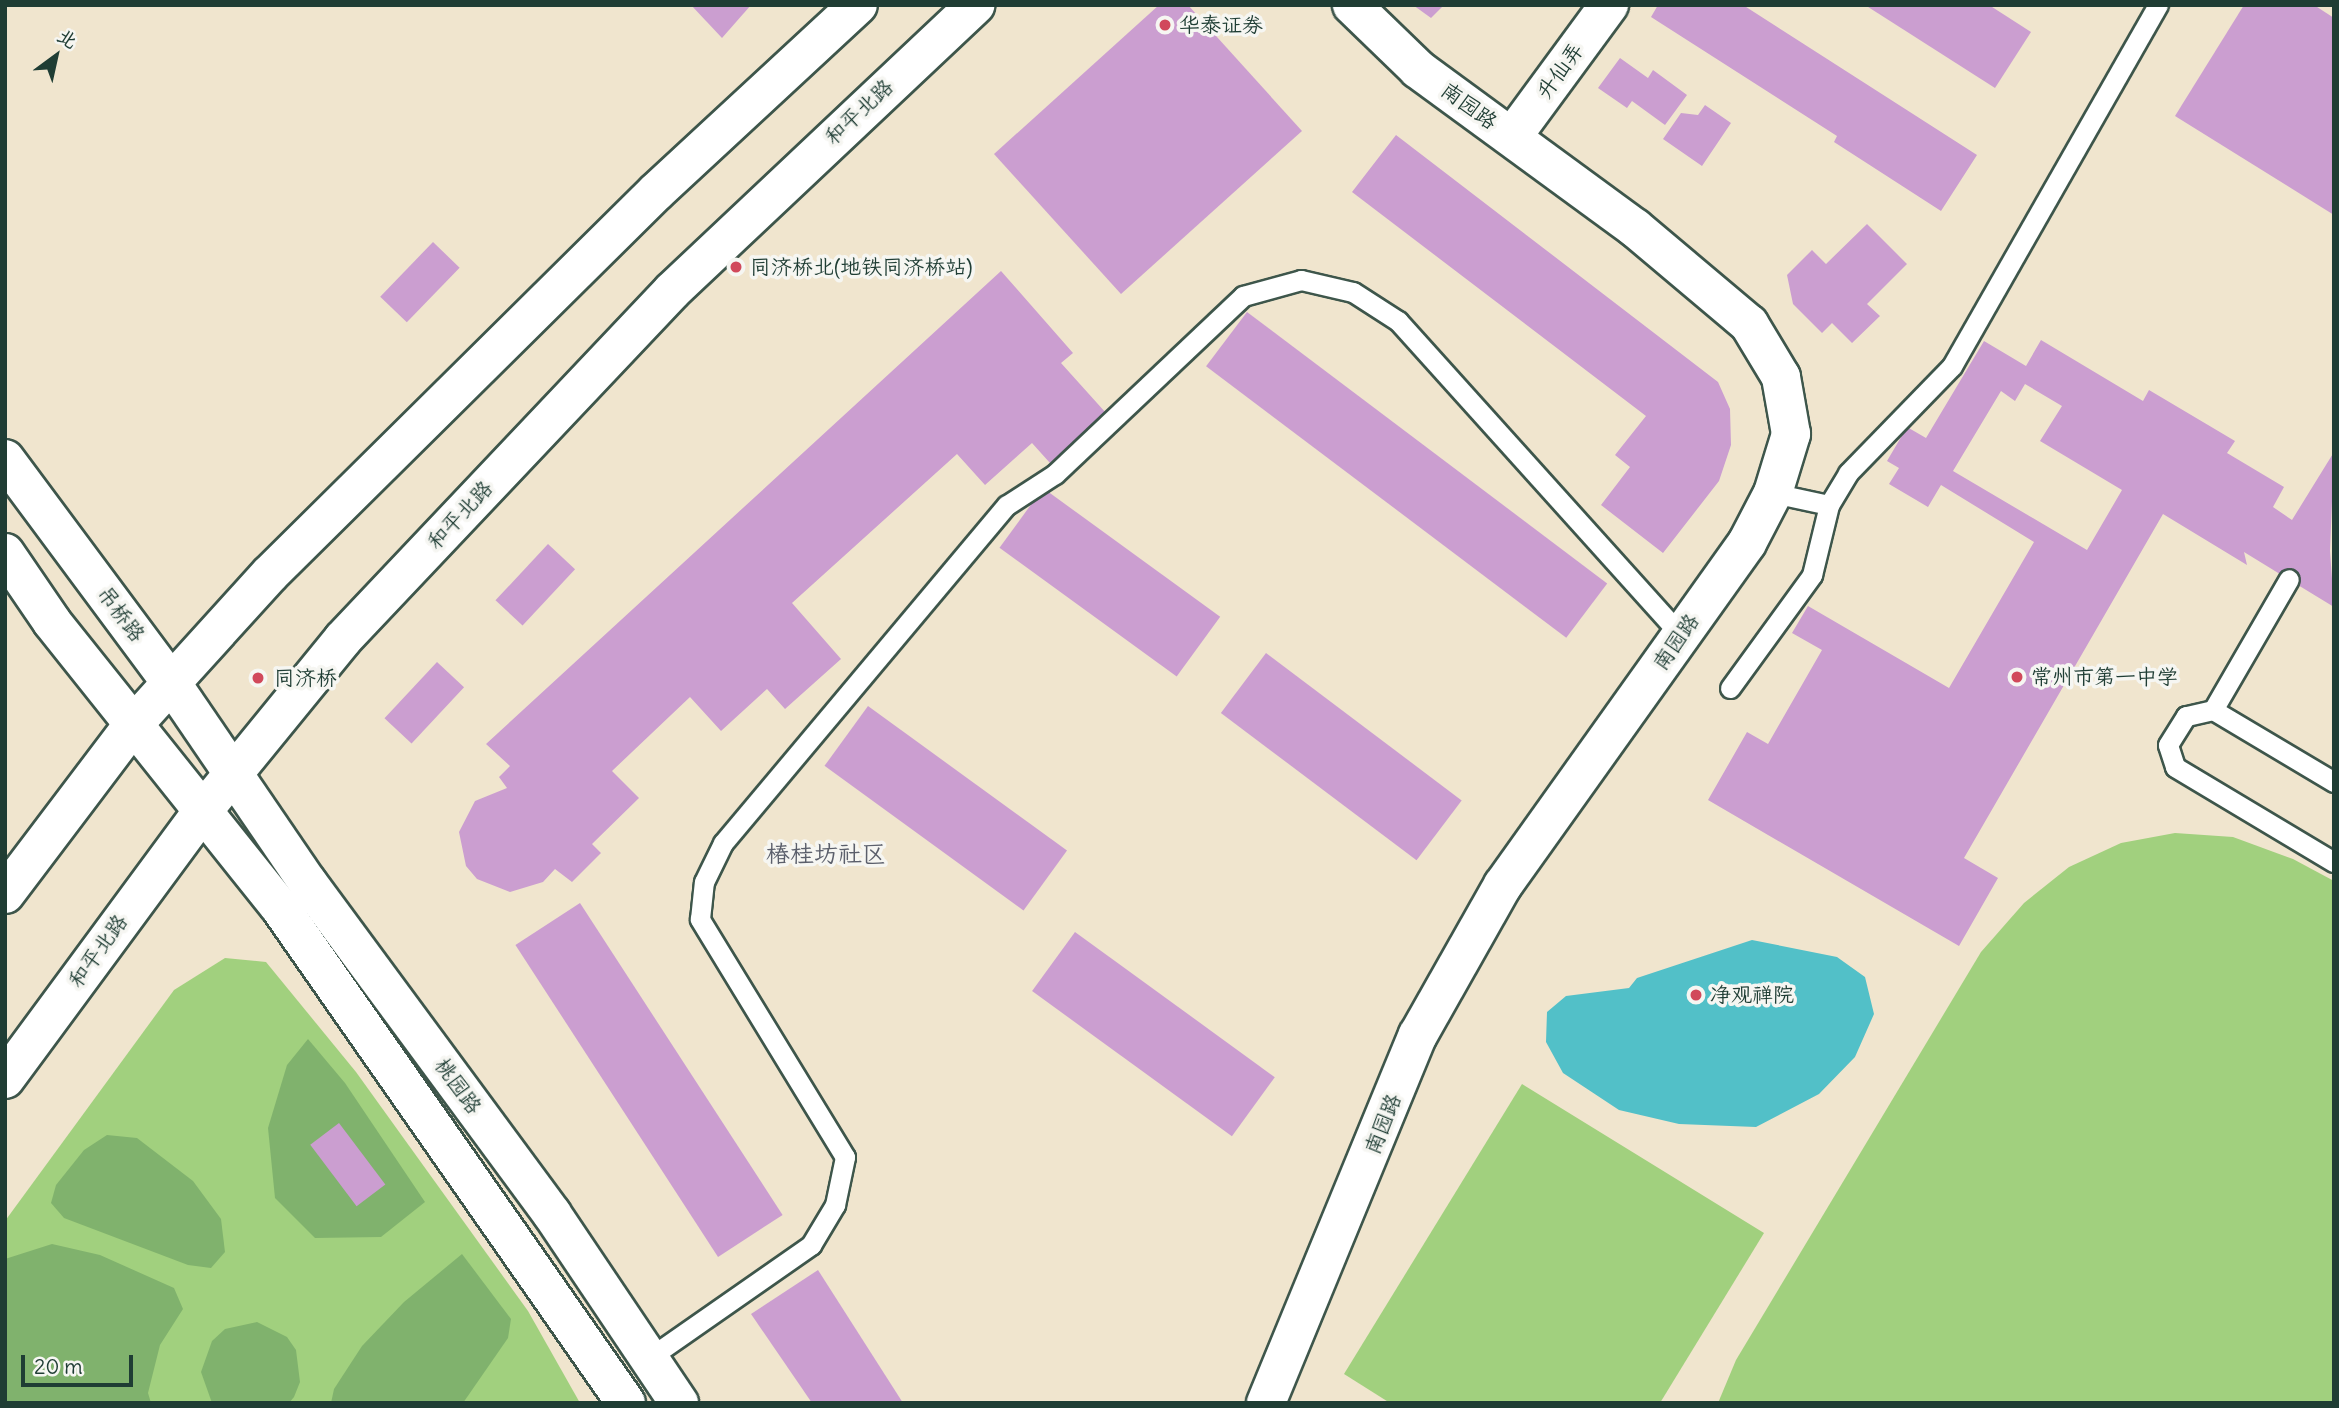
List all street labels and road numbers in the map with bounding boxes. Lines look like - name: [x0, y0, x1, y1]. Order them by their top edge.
- street label: 升仙弄: [1531, 38, 1589, 104]
- street label: 和平北路: [820, 74, 898, 150]
- street label: 南园路: [1436, 77, 1502, 135]
- street label: 和平北路: [422, 476, 498, 554]
- street label: 吊桥路: [92, 581, 150, 647]
- street label: 南园路: [1648, 609, 1704, 675]
- street label: 和平北路: [63, 910, 133, 992]
- street label: 桃园路: [429, 1053, 487, 1119]
- street label: 南园路: [1360, 1090, 1406, 1158]

